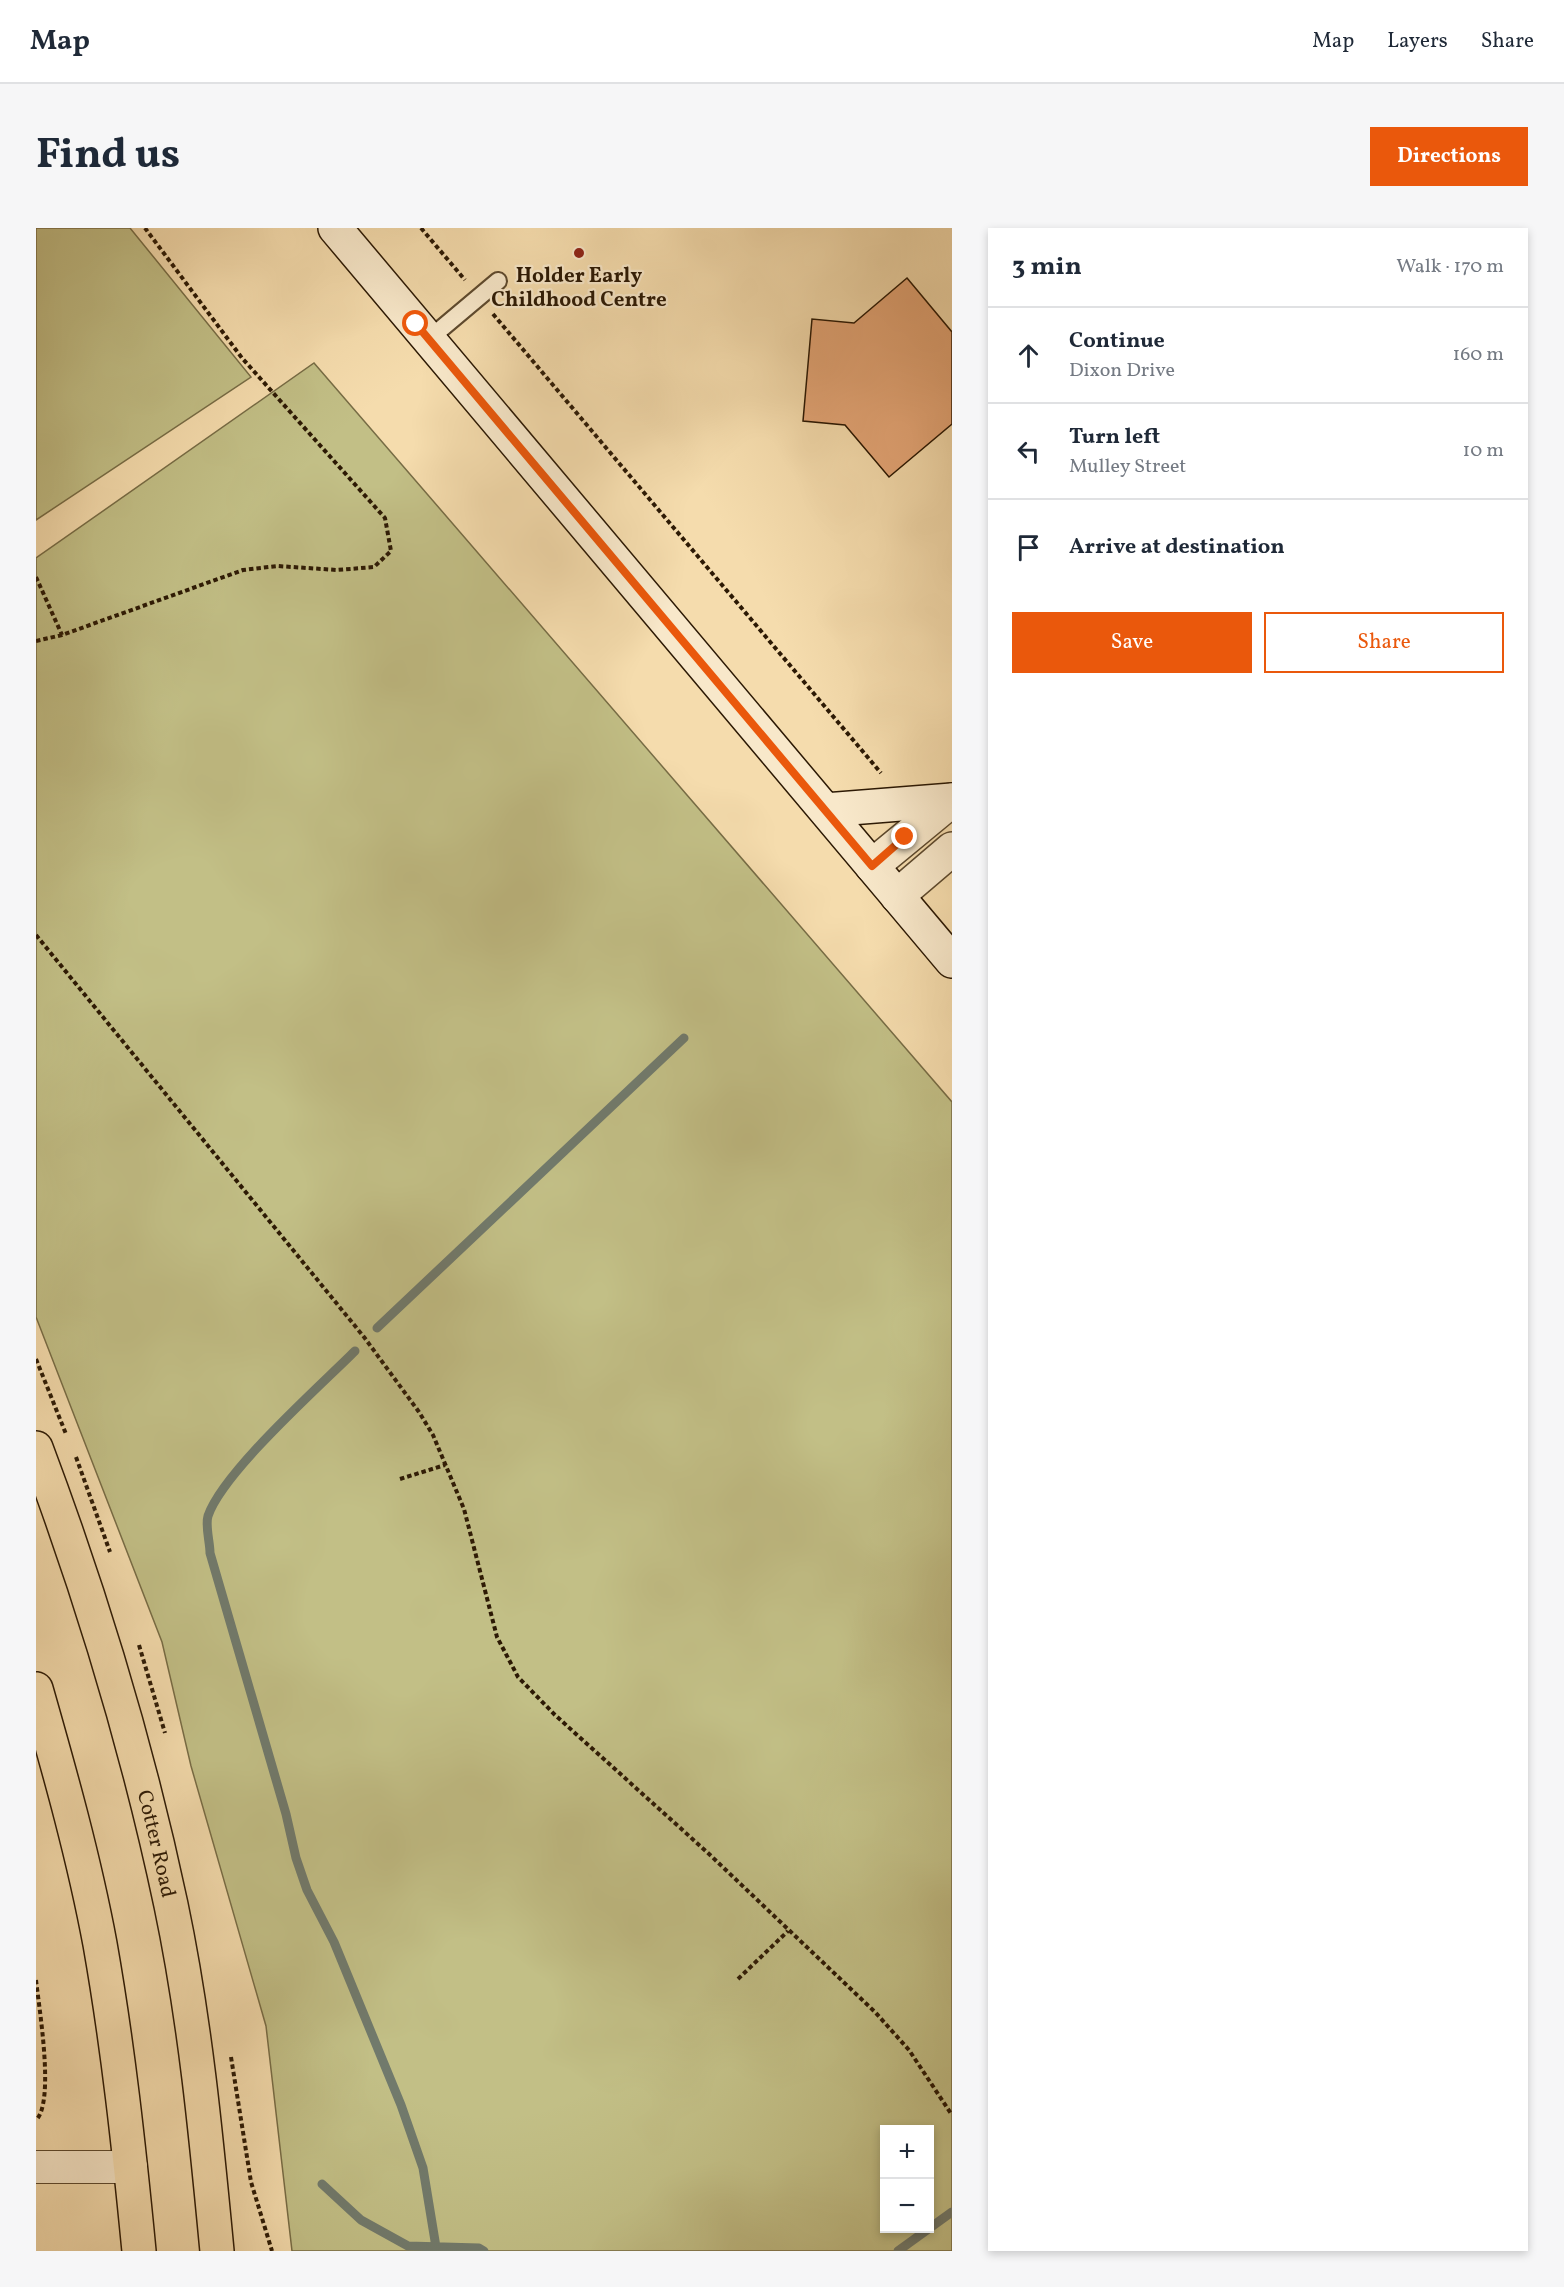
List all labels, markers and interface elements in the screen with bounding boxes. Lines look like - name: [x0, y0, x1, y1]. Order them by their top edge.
- text: Map: [30, 22, 90, 61]
- text: Map: [1312, 27, 1354, 56]
- text: Layers: [1387, 27, 1448, 56]
- text: Share: [1481, 27, 1534, 56]
- text: Find us: [36, 127, 180, 186]
- button: Directions: [1370, 127, 1528, 186]
- marker: Holder Early Childhood Centre: [572, 246, 586, 260]
- text: 3 min: [1012, 249, 1082, 285]
- text: Walk · 170 m: [1396, 253, 1504, 281]
- place label: Holder Early Childhood Centre: [491, 262, 667, 315]
- route start: [402, 310, 428, 336]
- text: Continue: [1069, 326, 1165, 357]
- icon: ahead: [1012, 339, 1045, 372]
- text: 160 m: [1452, 341, 1504, 369]
- text: Dixon Drive: [1069, 357, 1175, 385]
- text: Turn left: [1069, 422, 1160, 453]
- icon: left: [1012, 435, 1045, 468]
- text: 10 m: [1463, 437, 1504, 465]
- text: Mulley Street: [1069, 453, 1186, 481]
- icon: arrive: [1012, 531, 1045, 564]
- text: Arrive at destination: [1069, 532, 1285, 563]
- button: Save: [1012, 612, 1252, 673]
- button: Share: [1264, 612, 1504, 673]
- route end: [891, 823, 917, 849]
- street label: Cotter Road: [129, 1787, 182, 1900]
- map controls: [880, 2125, 934, 2233]
- button: +: [880, 2125, 934, 2179]
- button: −: [880, 2179, 934, 2233]

